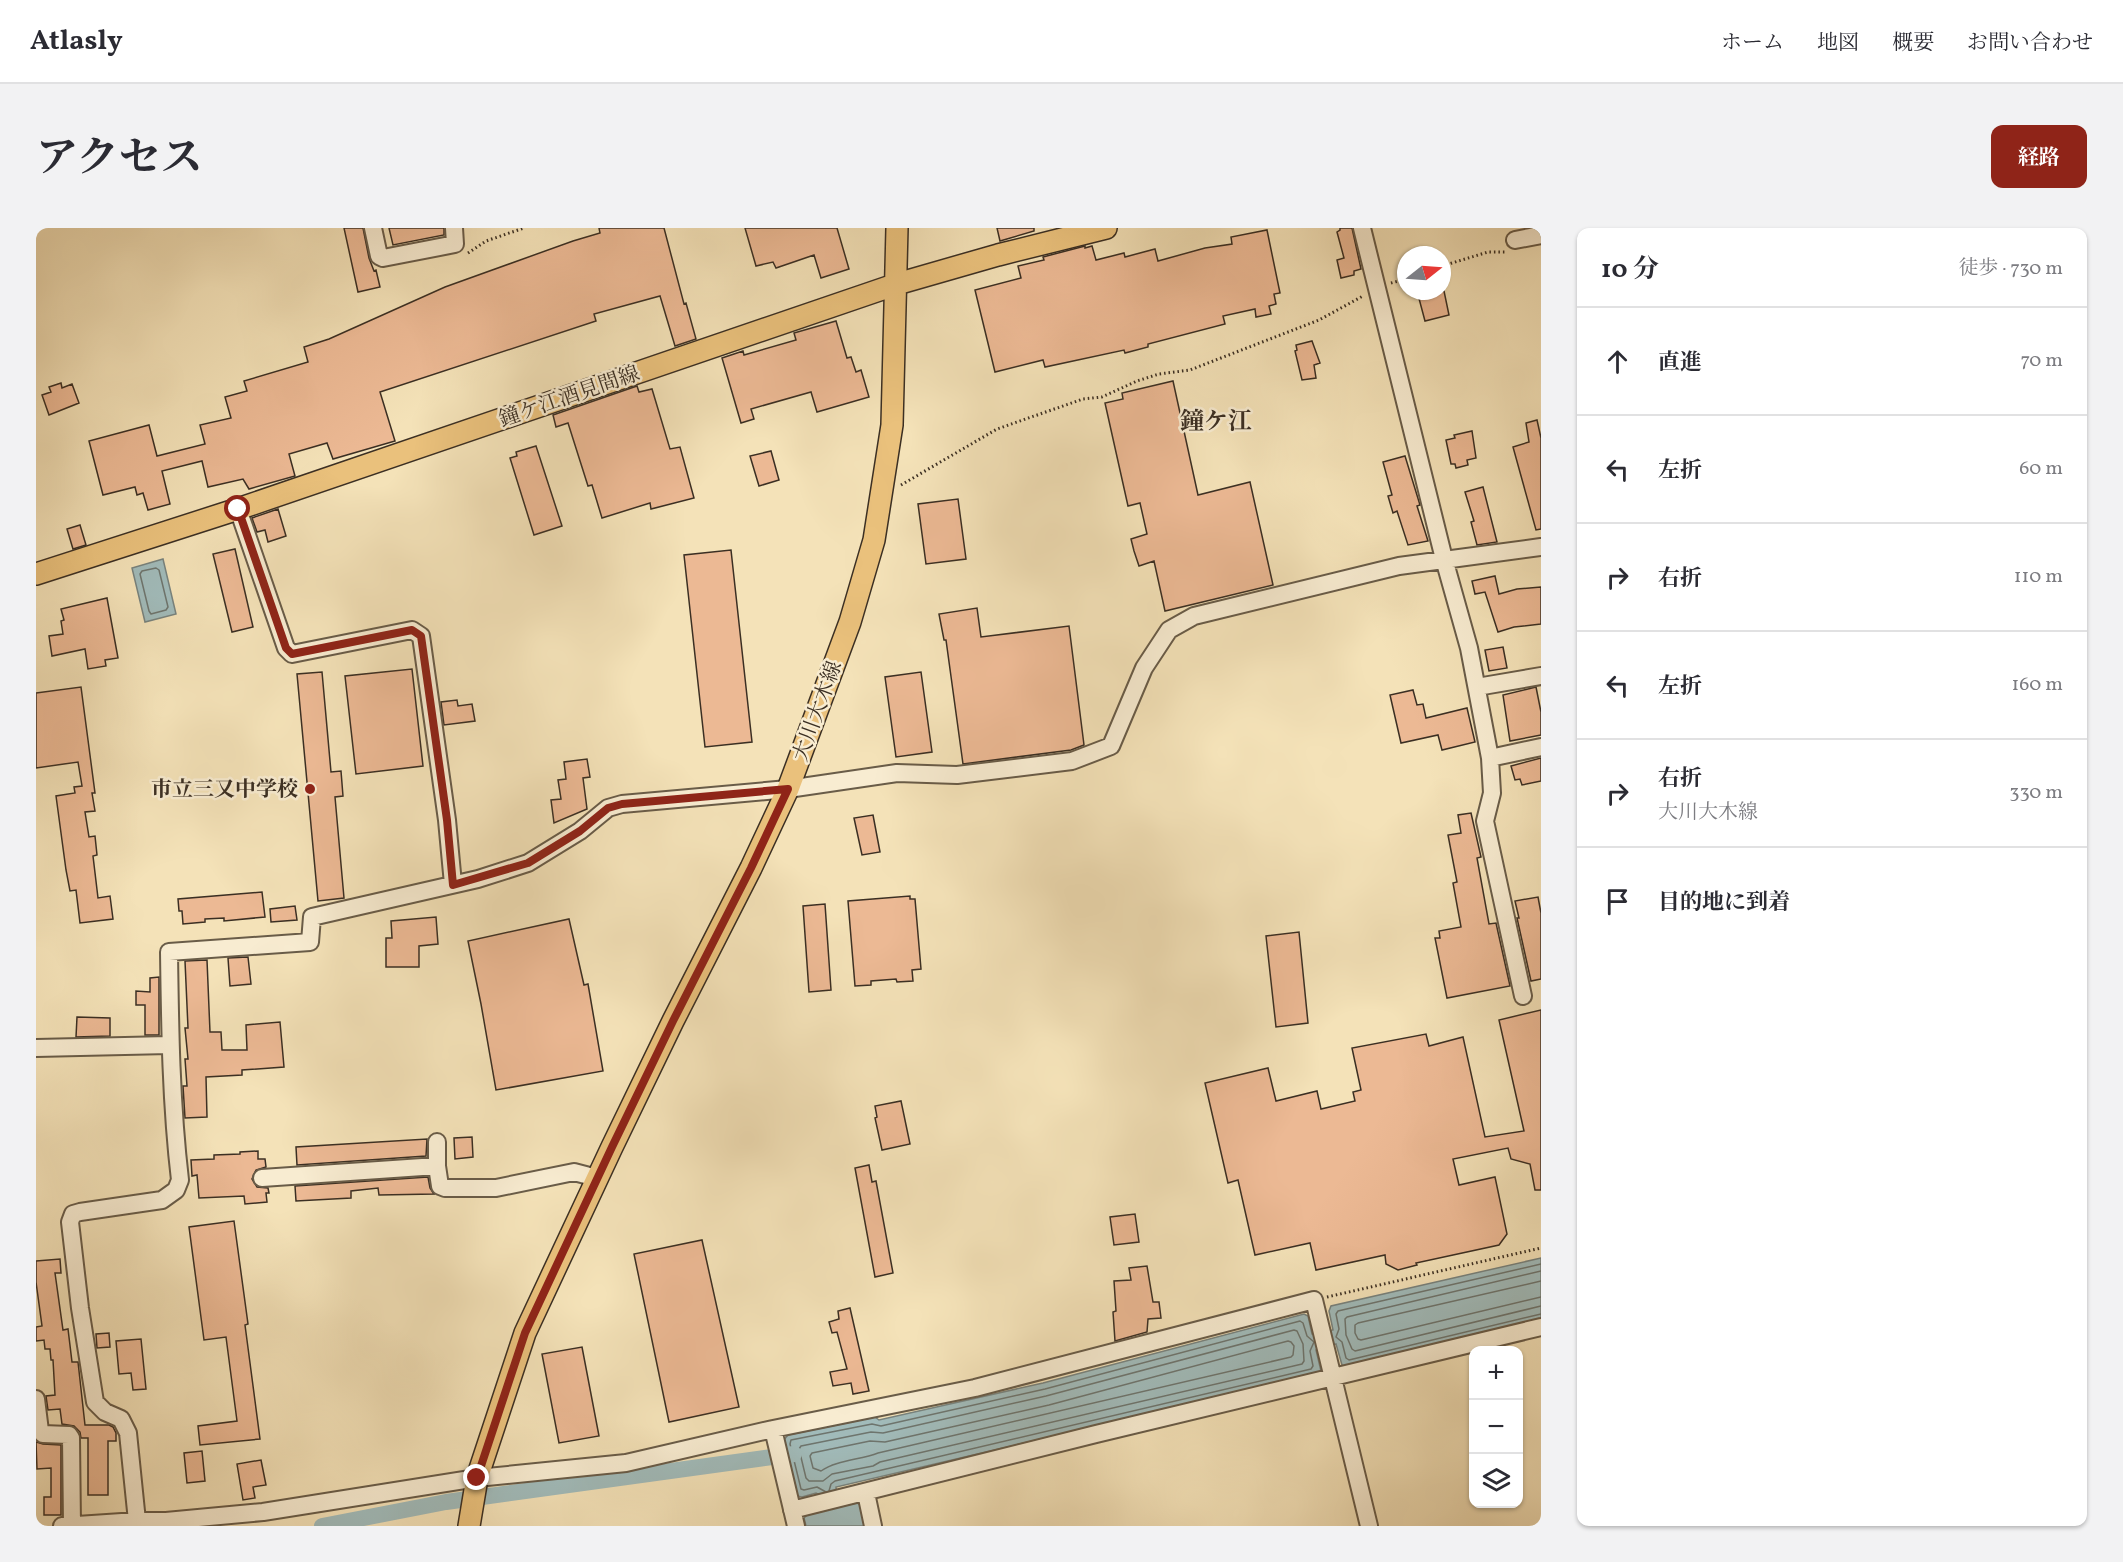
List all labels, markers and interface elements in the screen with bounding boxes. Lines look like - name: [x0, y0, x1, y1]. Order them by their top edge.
- text: Atlasly: [30, 22, 123, 61]
- text: ホーム: [1721, 29, 1784, 58]
- text: 地図: [1817, 29, 1859, 58]
- text: 概要: [1892, 29, 1934, 58]
- text: お問い合わせ: [1967, 29, 2093, 58]
- button: 経路: [1991, 125, 2087, 188]
- text: アクセス: [36, 131, 203, 190]
- north arrow: [1397, 246, 1451, 300]
- text: 10 分: [1601, 252, 1659, 288]
- text: 徒歩 · 730 m: [1958, 255, 2063, 283]
- icon: ahead: [1601, 345, 1634, 378]
- text: 70 m: [2020, 347, 2063, 375]
- text: 直進: [1658, 348, 1702, 379]
- street label: 鐘ケ江酒見間線: [495, 360, 644, 435]
- district label: 鐘ケ江: [1180, 406, 1252, 440]
- icon: left: [1601, 453, 1634, 486]
- text: 60 m: [2019, 455, 2063, 483]
- text: 左折: [1658, 456, 1702, 487]
- route start: [224, 495, 250, 521]
- icon: right: [1601, 561, 1634, 594]
- text: 110 m: [2014, 563, 2063, 591]
- text: 右折: [1658, 564, 1702, 595]
- street label: 大川大木線: [787, 657, 850, 766]
- icon: left: [1601, 669, 1634, 702]
- text: 160 m: [2011, 671, 2063, 699]
- text: 左折: [1658, 672, 1702, 703]
- text: 右折: [1658, 764, 1702, 795]
- place label: 市立三又中学校: [151, 776, 298, 805]
- icon: right: [1601, 777, 1634, 810]
- text: 330 m: [2009, 779, 2063, 807]
- marker: 市立三又中学校: [303, 782, 317, 796]
- text: 大川大木線: [1658, 799, 1758, 827]
- icon: arrive: [1601, 885, 1634, 918]
- text: 目的地に到着: [1658, 888, 1790, 919]
- map controls: [1469, 1346, 1523, 1508]
- button: +: [1469, 1346, 1523, 1400]
- button: −: [1469, 1400, 1523, 1454]
- button: layers: [1469, 1454, 1523, 1508]
- route end: [463, 1464, 489, 1490]

